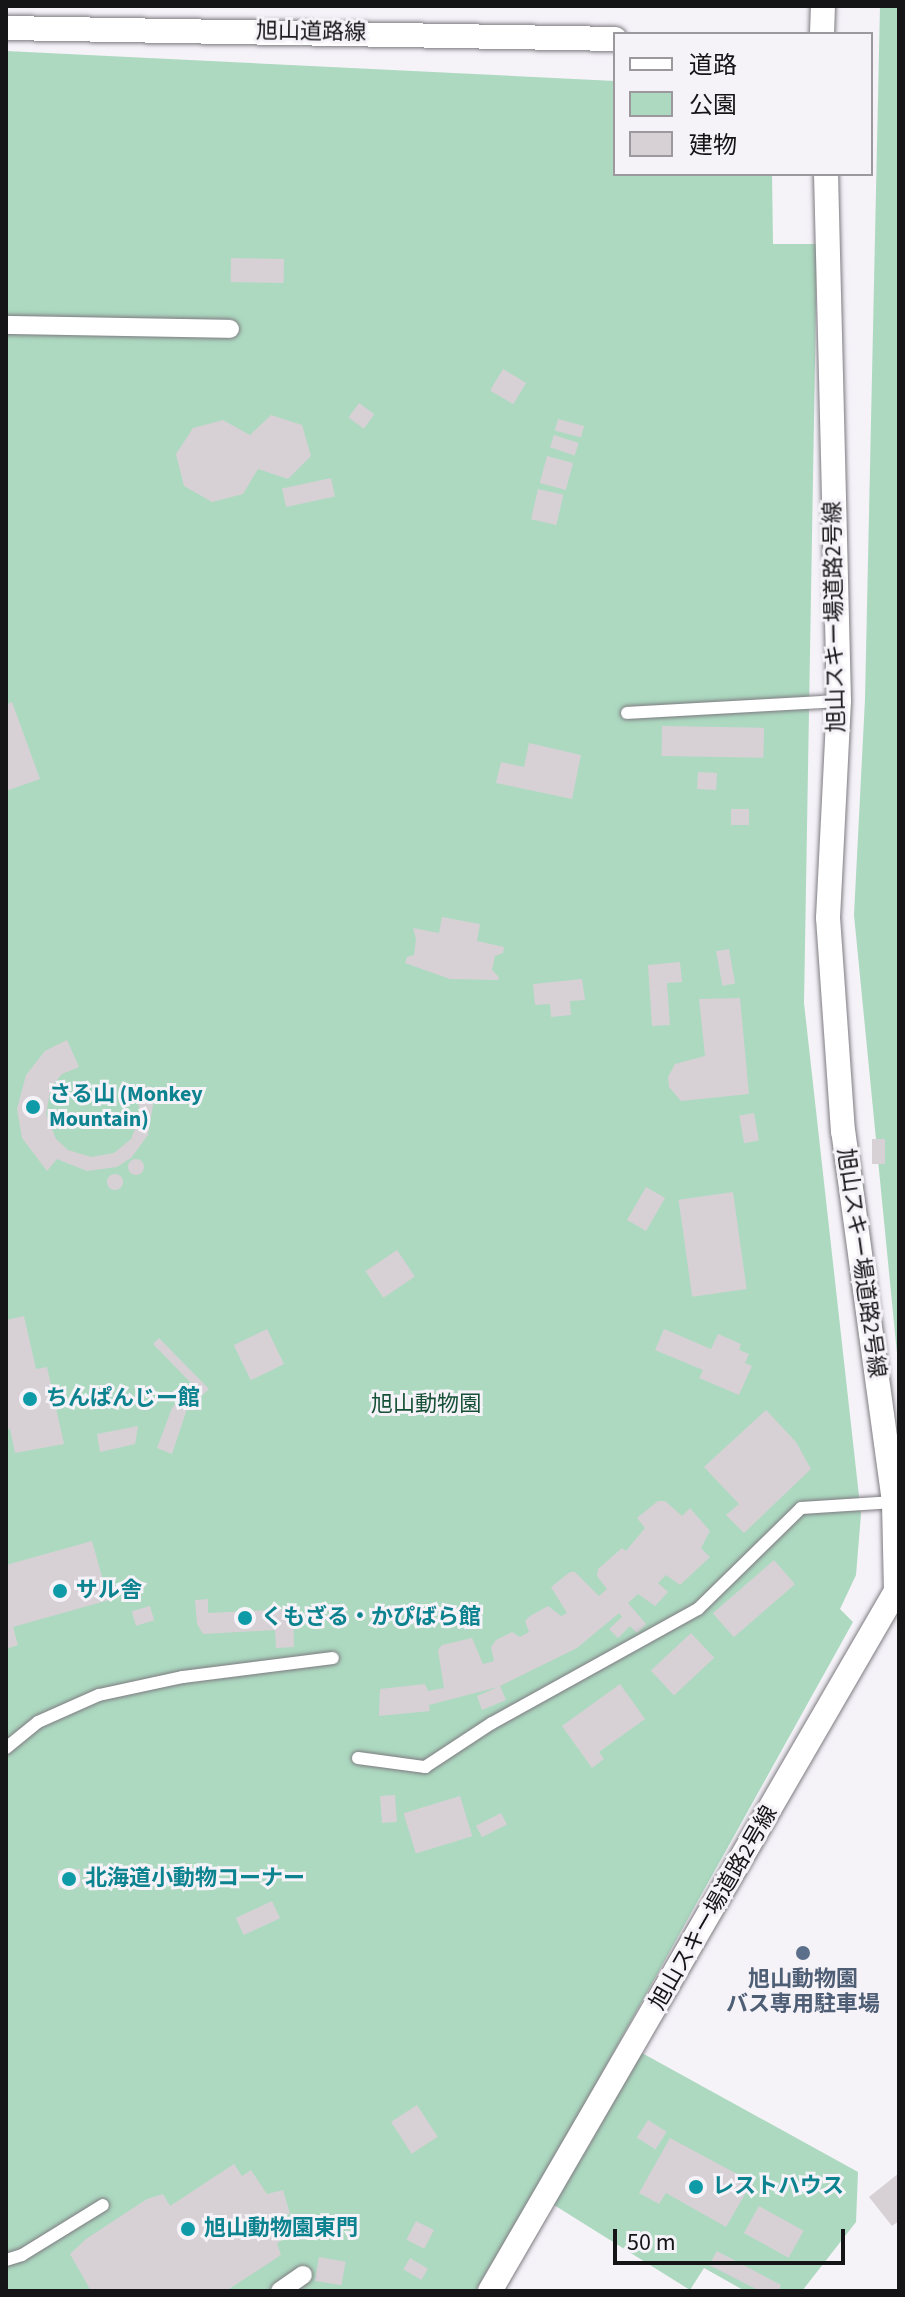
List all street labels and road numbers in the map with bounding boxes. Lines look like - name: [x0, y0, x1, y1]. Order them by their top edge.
- street label: 旭山道路線: [256, 18, 366, 46]
- street label: 旭山スキー場道路2号線: [820, 501, 850, 733]
- street label: 旭山スキー場道路2号線: [832, 1147, 890, 1379]
- street label: 旭山スキー場道路2号線: [645, 1801, 783, 2015]

